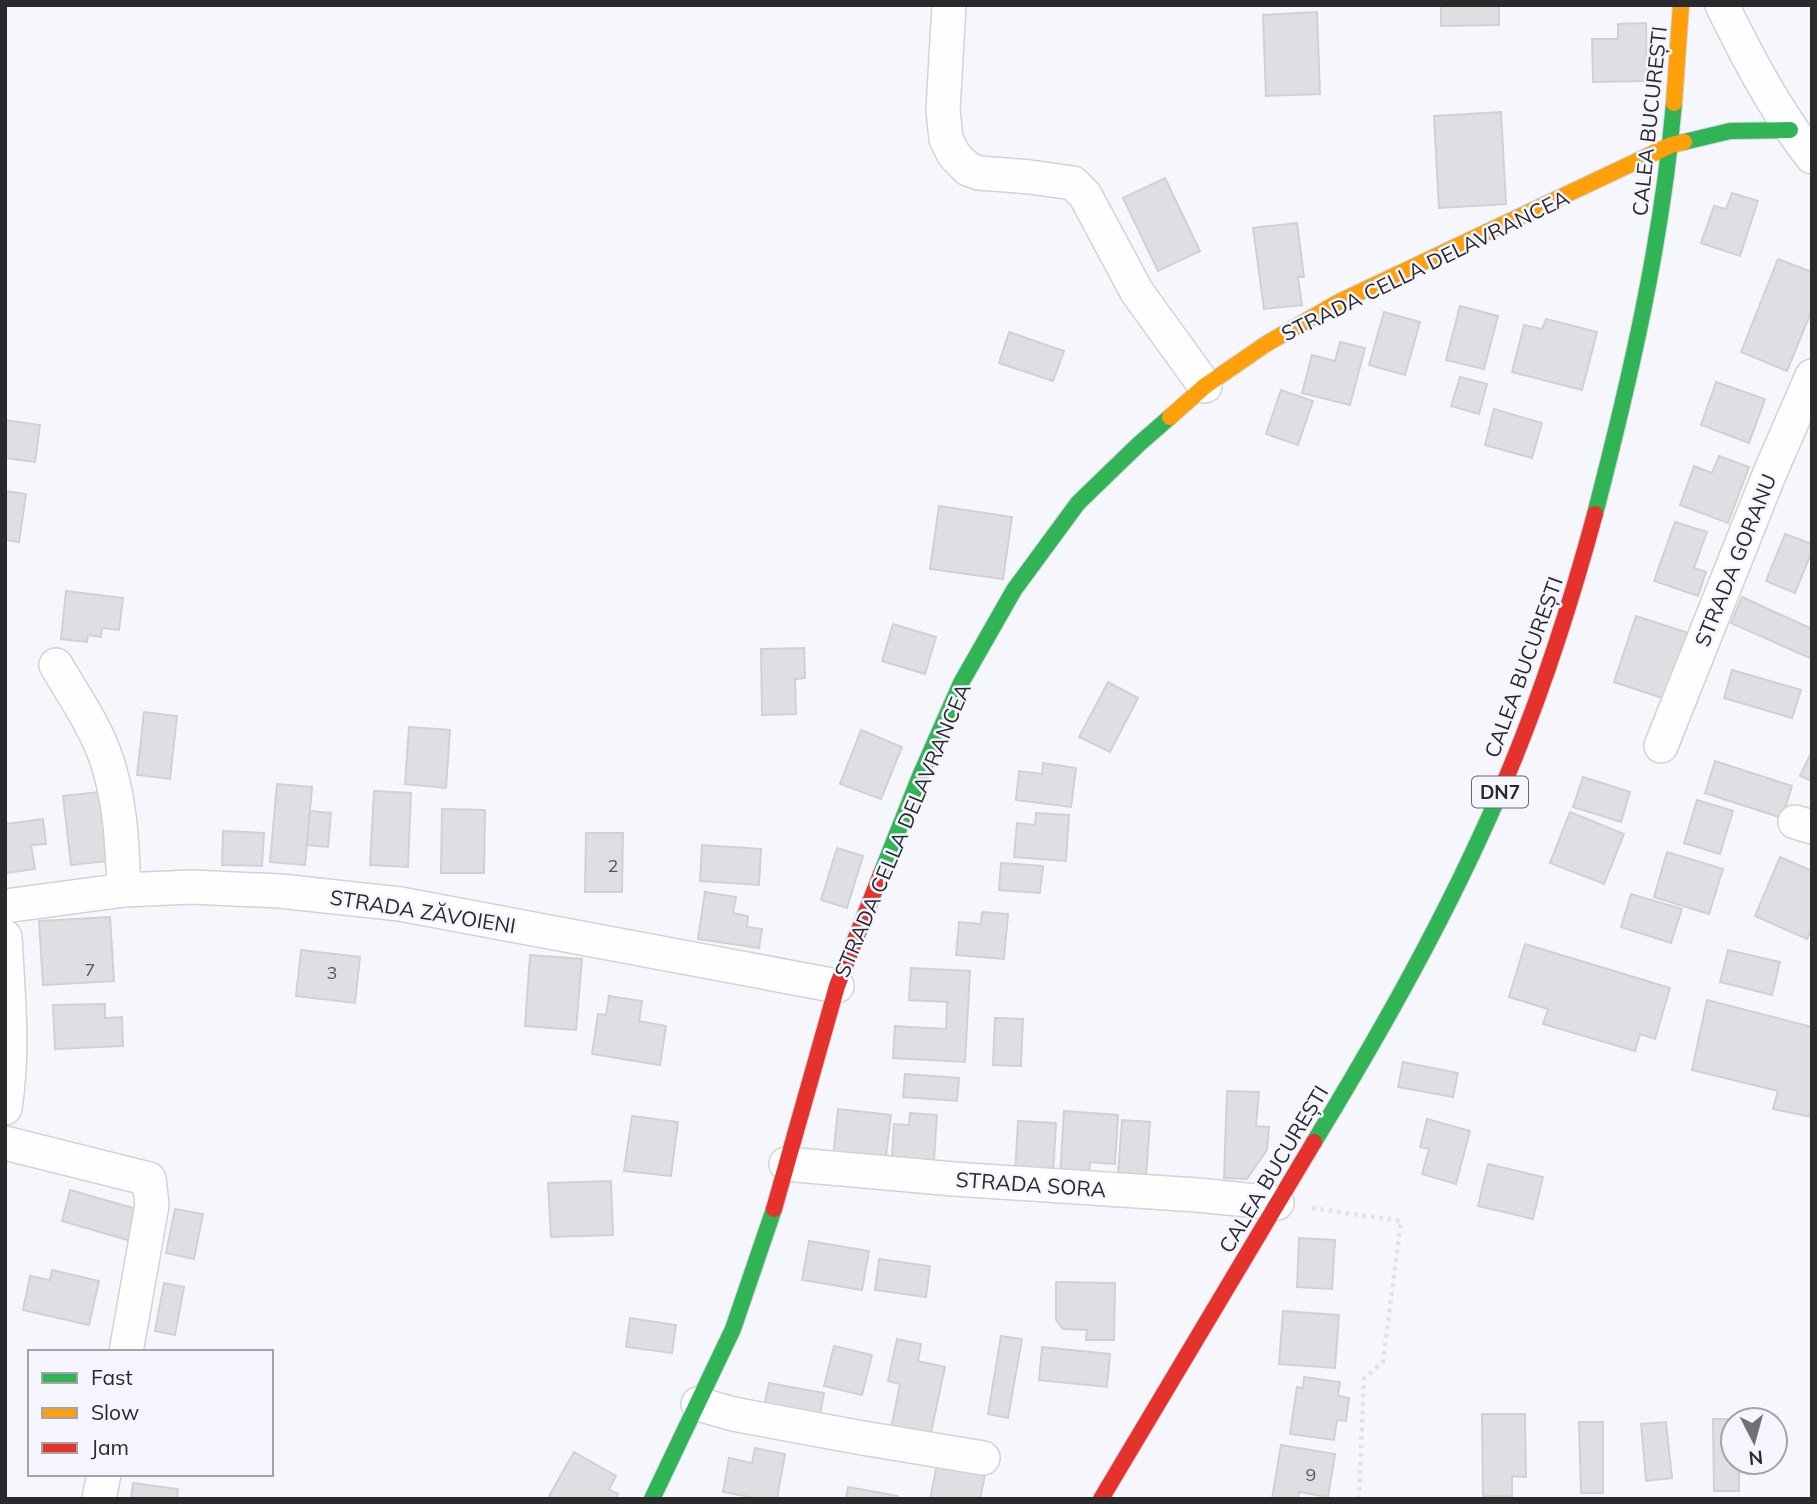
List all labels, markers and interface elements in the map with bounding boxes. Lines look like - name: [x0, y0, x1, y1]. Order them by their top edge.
- street label: CALEA BUCUREȘTI: [1626, 25, 1673, 217]
- street label: STRADA CELLA DELAVRANCEA: [1277, 184, 1574, 346]
- street label: STRADA GORANU: [1689, 470, 1781, 650]
- street label: CALEA BUCUREȘTI: [1478, 573, 1569, 761]
- street label: STRADA CELLA DELAVRANCEA: [828, 679, 976, 981]
- road number: DN7: [1472, 776, 1528, 807]
- house number: 2: [608, 854, 618, 877]
- street label: STRADA ZĂVOIENI: [328, 883, 518, 939]
- house number: 7: [85, 958, 95, 981]
- house number: 3: [327, 961, 337, 984]
- street label: CALEA BUCUREȘTI: [1213, 1081, 1334, 1258]
- street label: STRADA SORA: [955, 1166, 1108, 1202]
- legend: [28, 1350, 273, 1476]
- text: Fast: [91, 1364, 133, 1390]
- text: Slow: [91, 1399, 139, 1425]
- north arrow: [1719, 1406, 1789, 1476]
- text: Jam: [91, 1434, 129, 1460]
- text: N: [1747, 1445, 1764, 1471]
- house number: 9: [1306, 1463, 1316, 1486]

